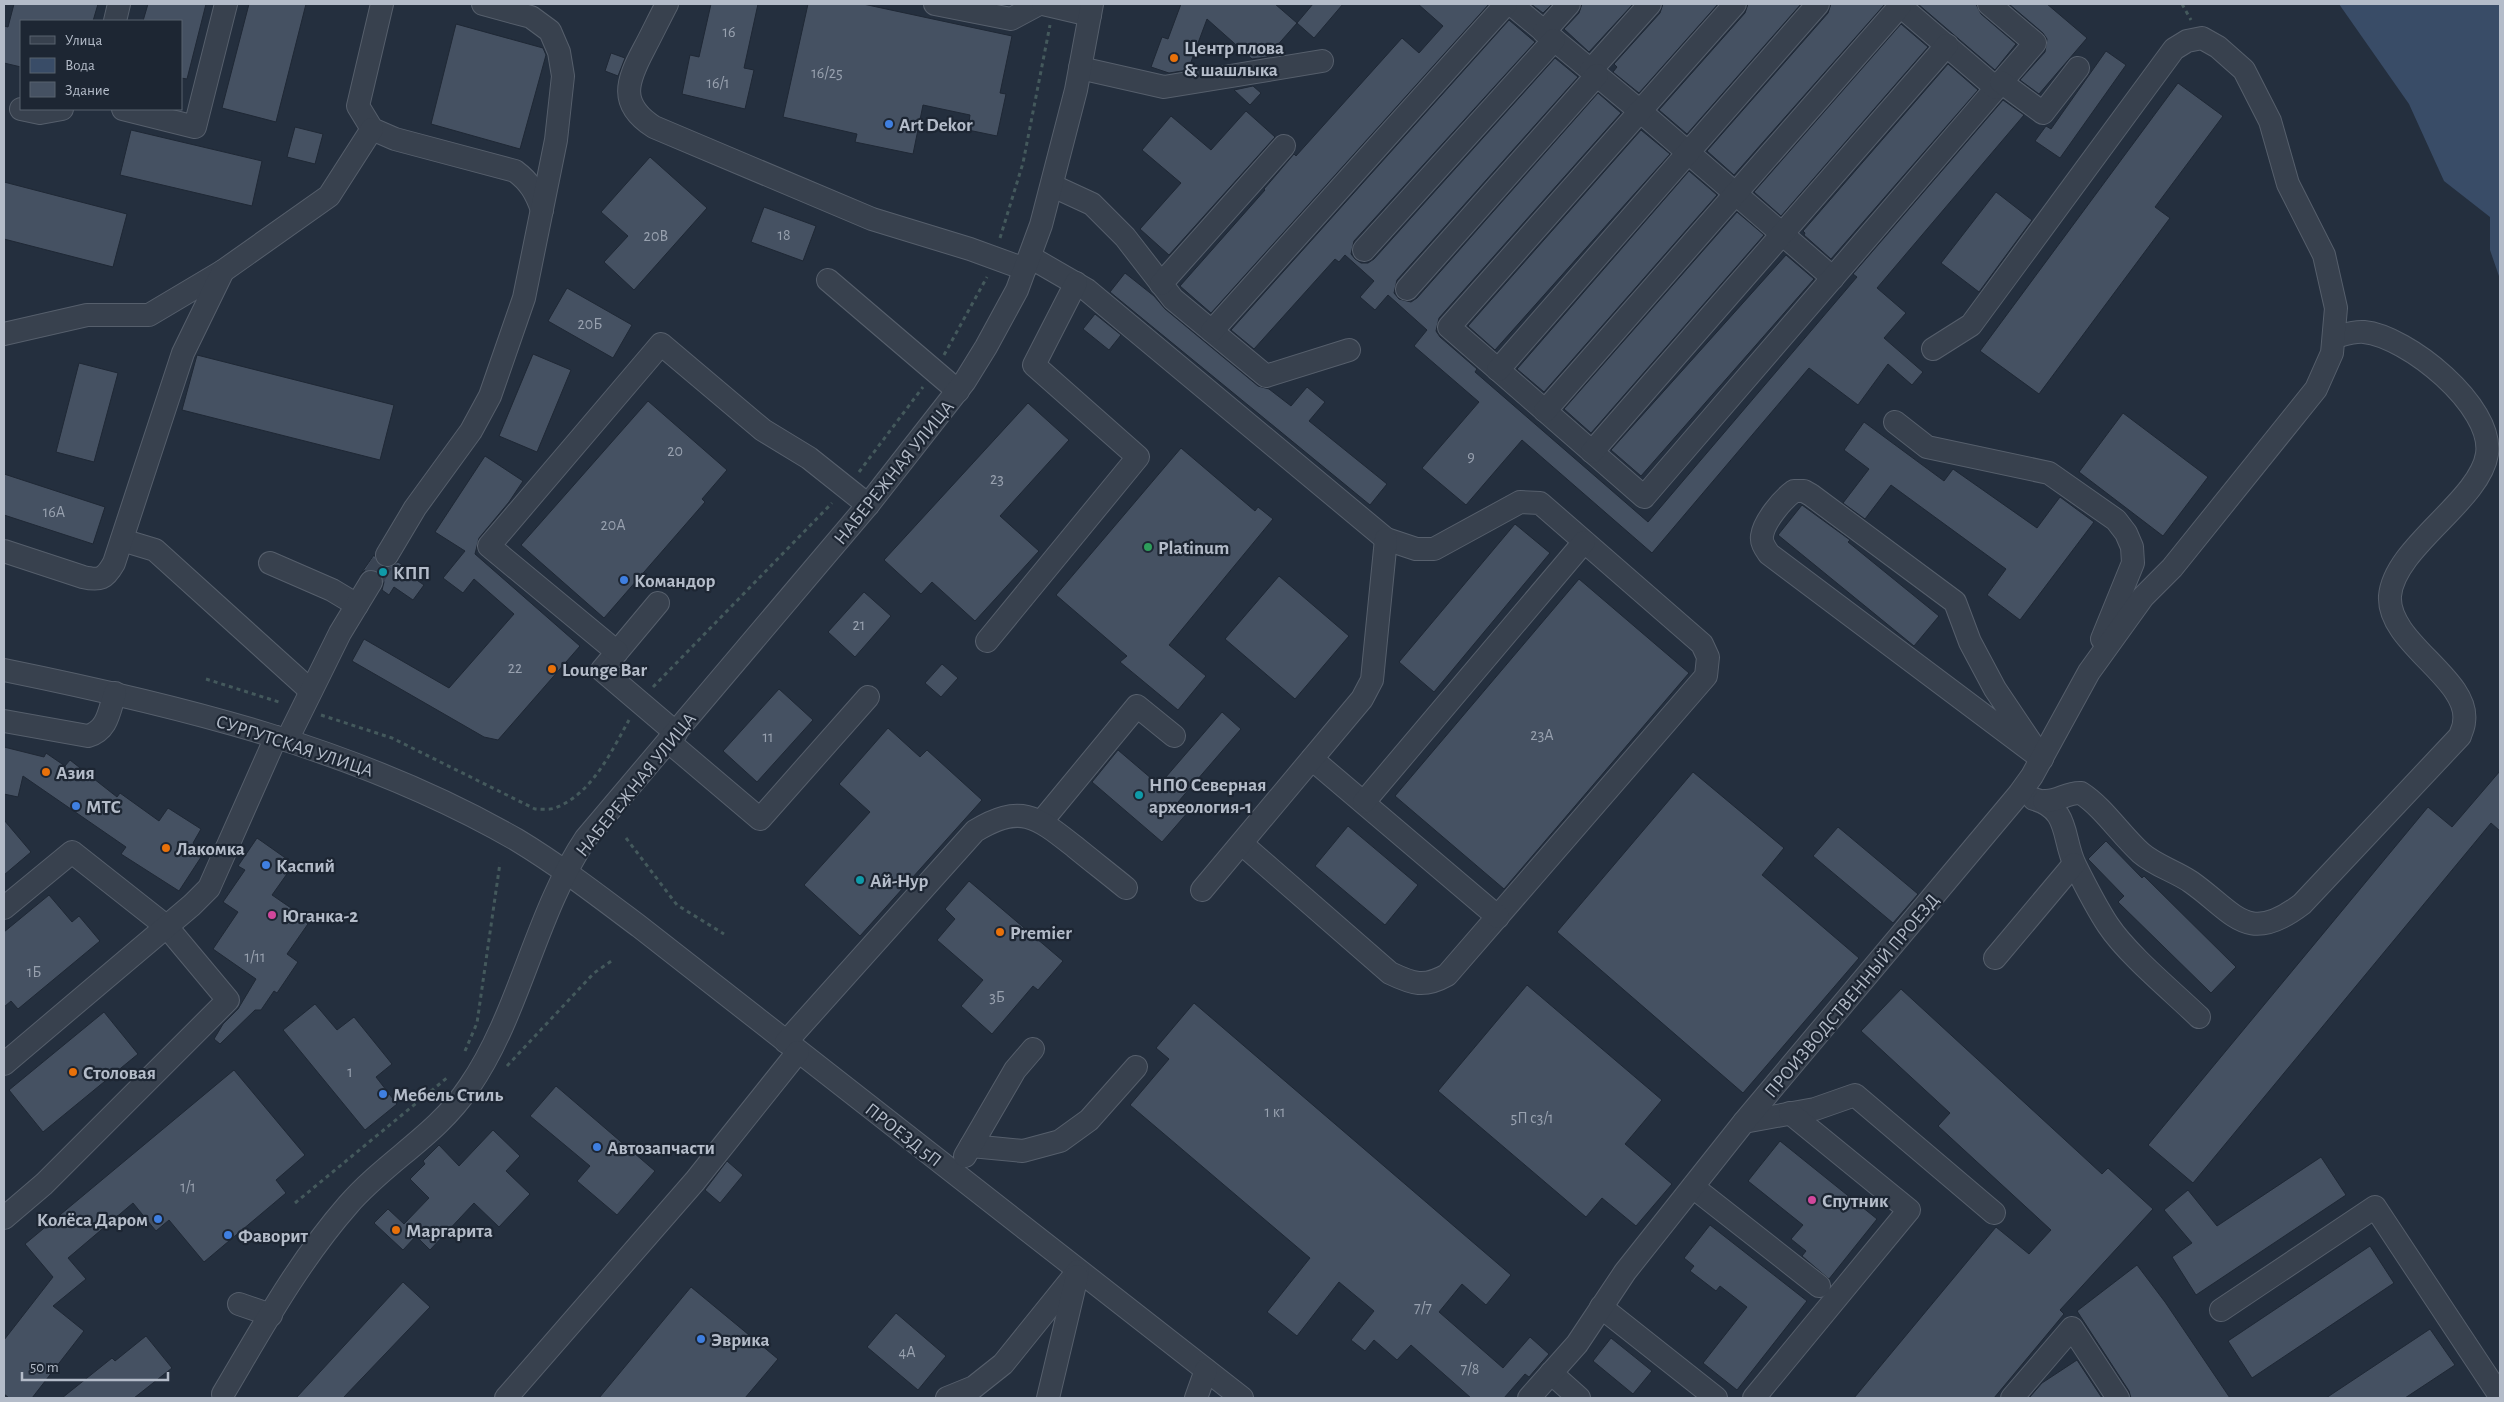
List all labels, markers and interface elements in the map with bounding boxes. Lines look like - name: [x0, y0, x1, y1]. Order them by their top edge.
- legend: [20, 20, 182, 110]
- house number: 16: [722, 24, 736, 40]
- text: Улица: [65, 33, 102, 48]
- place label: Центр плова & шашлыка: [1184, 39, 1284, 80]
- marker: Центр плова & шашлыка: [1168, 52, 1180, 64]
- text: Вода: [65, 58, 95, 73]
- house number: 16/25: [811, 65, 843, 81]
- house number: 16/1: [706, 75, 730, 91]
- text: Здание: [65, 83, 110, 98]
- place label: Art Dekor: [899, 116, 973, 135]
- marker: Art Dekor: [883, 118, 895, 130]
- house number: 18: [777, 227, 791, 243]
- house number: 20В: [644, 228, 668, 244]
- house number: 20Б: [578, 316, 602, 332]
- street label: НАБЕРЕЖНАЯ УЛИЦА: [830, 397, 958, 548]
- house number: 20: [667, 443, 683, 459]
- house number: 9: [1467, 449, 1475, 465]
- house number: 23: [990, 471, 1004, 487]
- house number: 16А: [43, 504, 66, 520]
- house number: 20А: [600, 517, 626, 533]
- place label: Platinum: [1158, 539, 1229, 558]
- marker: Platinum: [1142, 541, 1154, 553]
- place label: КПП: [393, 564, 430, 583]
- marker: КПП: [377, 566, 389, 578]
- place label: Командор: [634, 572, 716, 591]
- marker: Командор: [618, 574, 630, 586]
- house number: 21: [853, 617, 865, 633]
- house number: 22: [508, 660, 522, 676]
- place label: Lounge Bar: [562, 661, 648, 680]
- marker: Lounge Bar: [546, 663, 558, 675]
- street label: НАБЕРЕЖНАЯ УЛИЦА: [572, 709, 700, 860]
- street label: СУРГУТСКАЯ УЛИЦА: [214, 712, 376, 781]
- house number: 23А: [1530, 727, 1554, 743]
- house number: 11: [762, 729, 774, 745]
- place label: Азия: [56, 764, 95, 783]
- marker: Азия: [40, 766, 52, 778]
- place label: НПО Северная археология-1: [1149, 776, 1267, 817]
- marker: НПО Северная археология-1: [1133, 789, 1145, 801]
- place label: МТС: [86, 798, 121, 817]
- marker: МТС: [70, 800, 82, 812]
- place label: Лакомка: [176, 840, 245, 859]
- marker: Лакомка: [160, 842, 172, 854]
- place label: Каспий: [276, 857, 335, 876]
- marker: Каспий: [260, 859, 272, 871]
- place label: Ай-Нур: [870, 872, 929, 891]
- marker: Ай-Нур: [854, 874, 866, 886]
- street label: ПРОИЗВОДСТВЕННЫЙ ПРОЕЗД: [1761, 890, 1943, 1102]
- place label: Юганка-2: [282, 907, 358, 926]
- marker: Юганка-2: [266, 909, 278, 921]
- place label: Premier: [1010, 924, 1072, 943]
- marker: Premier: [994, 926, 1006, 938]
- house number: 1/11: [244, 949, 266, 965]
- house number: 1Б: [27, 964, 41, 980]
- house number: 3Б: [989, 989, 1005, 1005]
- place label: Столовая: [83, 1064, 156, 1083]
- house number: 1: [347, 1064, 353, 1080]
- marker: Столовая: [67, 1066, 79, 1078]
- place label: Мебель Стиль: [393, 1086, 503, 1105]
- marker: Мебель Стиль: [377, 1088, 389, 1100]
- street label: ПРОЕЗД 5П: [861, 1100, 945, 1171]
- house number: 1 к1: [1265, 1104, 1286, 1120]
- house number: 5П с3/1: [1510, 1110, 1554, 1126]
- place label: Автозапчасти: [607, 1139, 715, 1158]
- marker: Автозапчасти: [591, 1141, 603, 1153]
- house number: 1/1: [180, 1179, 196, 1195]
- place label: Спутник: [1822, 1192, 1889, 1211]
- marker: Спутник: [1806, 1194, 1818, 1206]
- place label: Колёса Даром: [37, 1211, 148, 1230]
- marker: Колёса Даром: [152, 1213, 164, 1225]
- place label: Маргарита: [406, 1222, 493, 1241]
- marker: Маргарита: [390, 1224, 402, 1236]
- place label: Фаворит: [238, 1227, 308, 1246]
- marker: Фаворит: [222, 1229, 234, 1241]
- house number: 7/7: [1414, 1300, 1432, 1316]
- place label: Эврика: [711, 1331, 769, 1350]
- marker: Эврика: [695, 1333, 707, 1345]
- house number: 4А: [898, 1344, 916, 1360]
- scale bar: [22, 1350, 169, 1382]
- text: 50 m: [30, 1360, 59, 1375]
- house number: 7/8: [1461, 1361, 1479, 1377]

